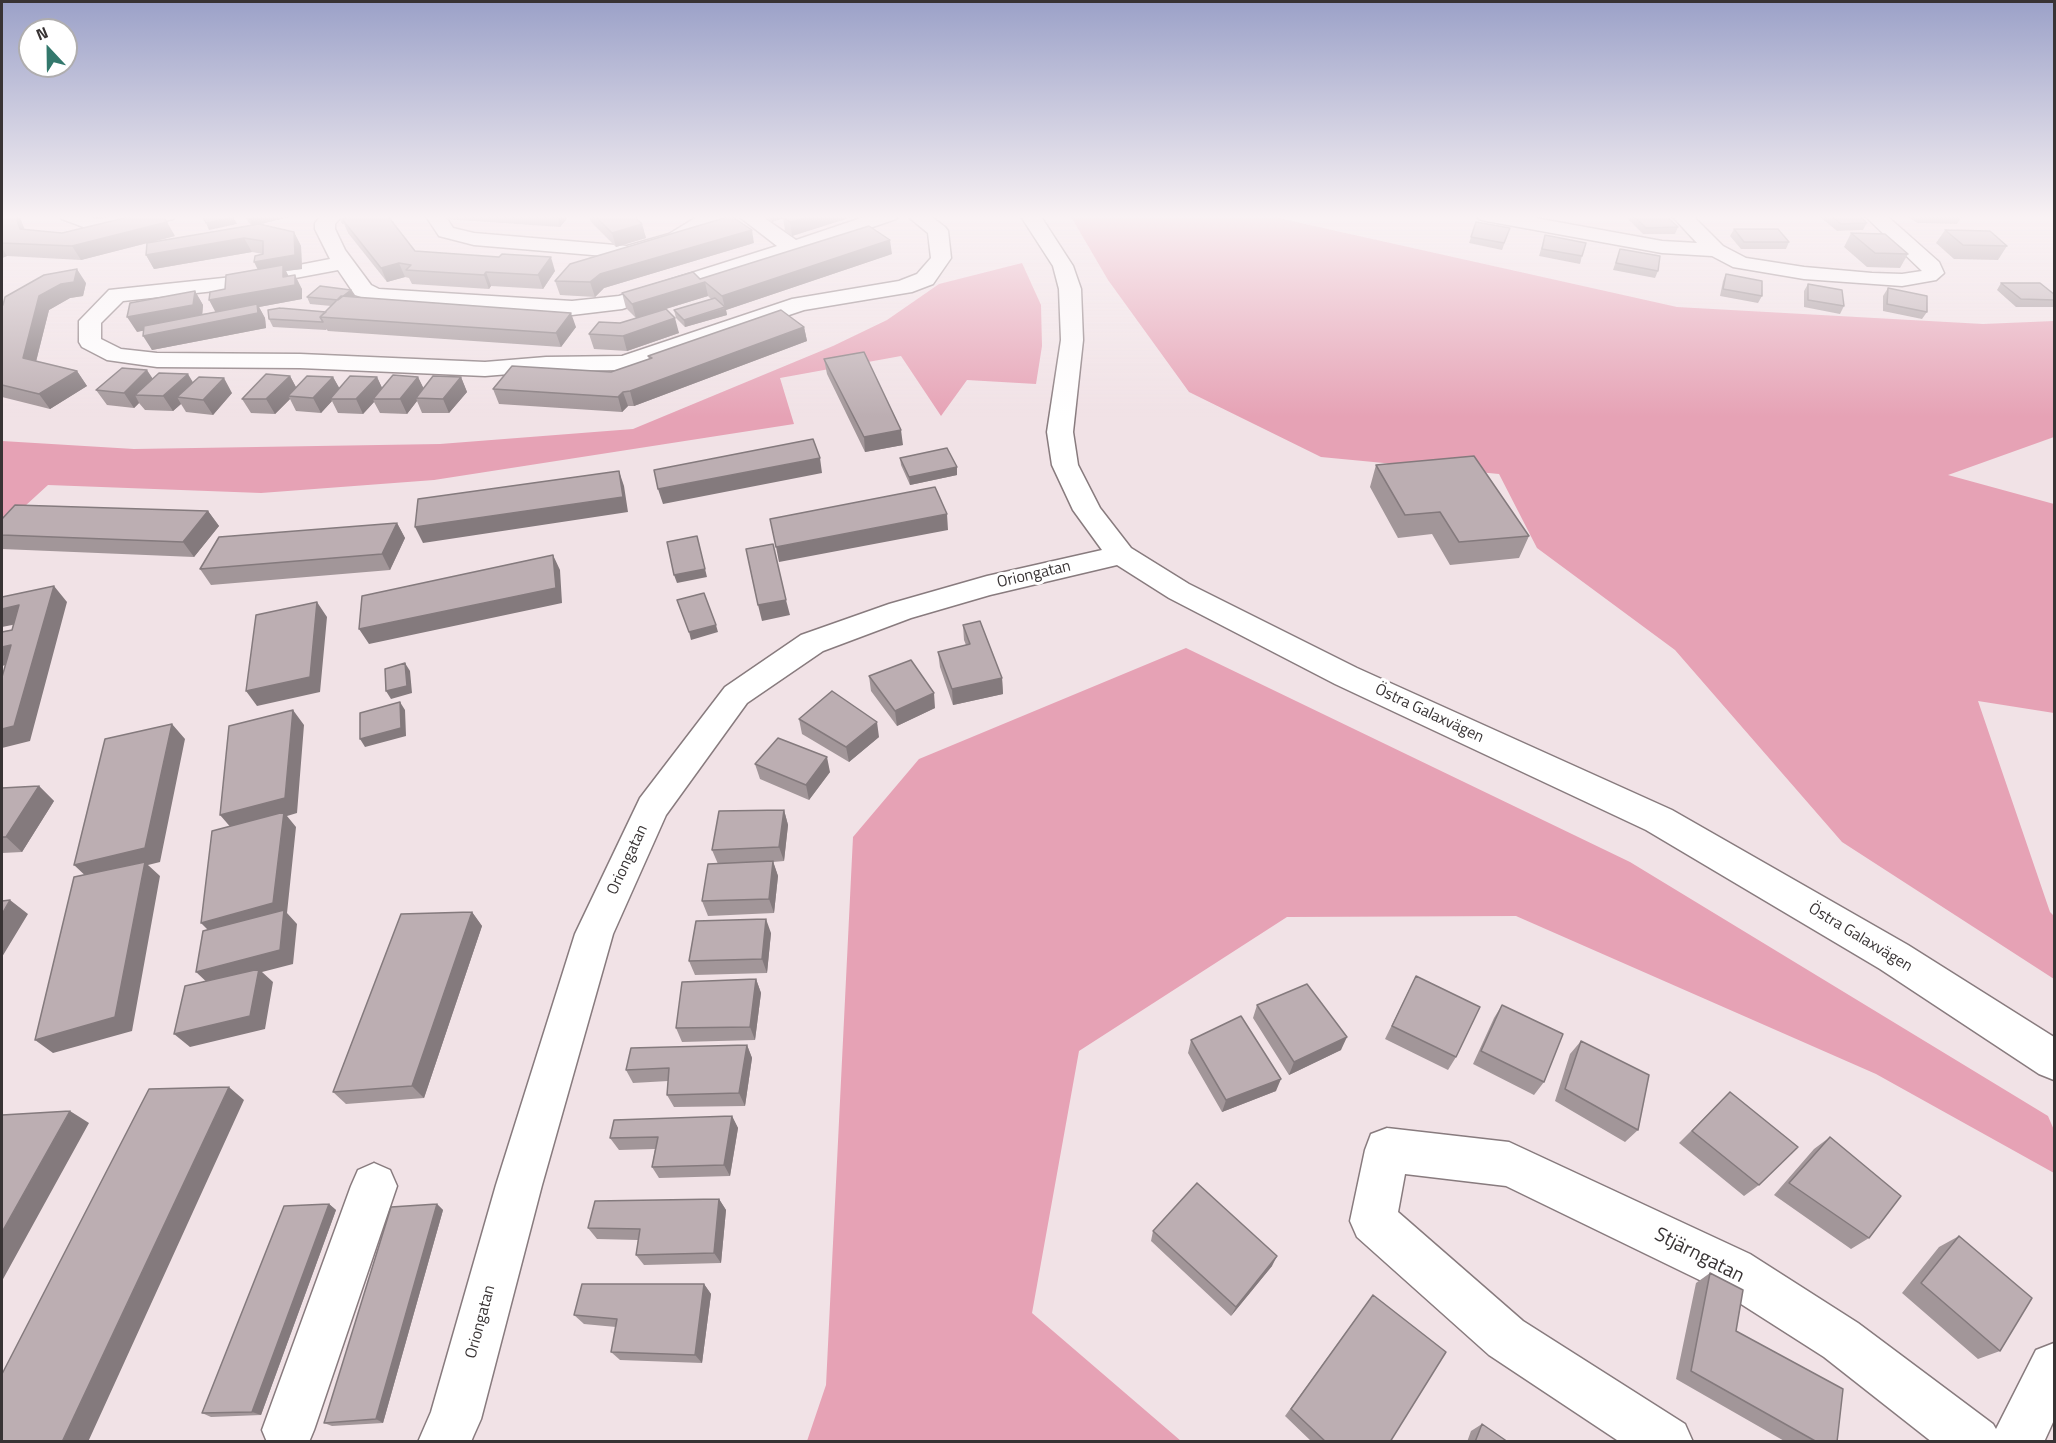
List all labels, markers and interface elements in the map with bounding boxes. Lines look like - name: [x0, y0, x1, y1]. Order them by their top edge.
- north arrow: [18, 18, 78, 78]
- text: N: [32, 20, 52, 46]
- street label: Oriongatan: [995, 557, 1073, 593]
- street label: Östra Galaxvägen: [1371, 680, 1487, 748]
- street label: Oriongatan: [603, 822, 653, 898]
- street label: Östra Galaxvägen: [1804, 899, 1916, 977]
- street label: Stjärngatan: [1650, 1223, 1748, 1289]
- street label: Oriongatan: [462, 1283, 500, 1361]

